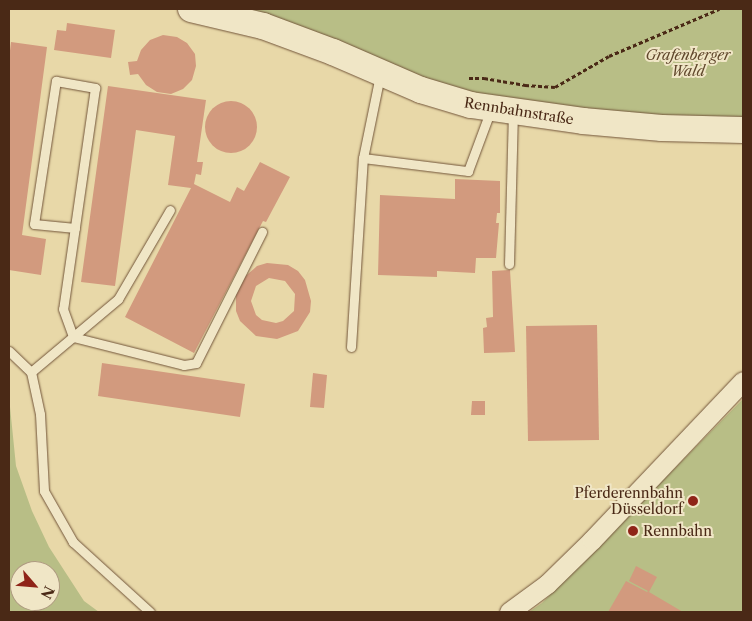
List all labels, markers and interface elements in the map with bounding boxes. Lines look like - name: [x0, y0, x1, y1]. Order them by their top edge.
- park label: Grafenberger Wald: [645, 47, 731, 80]
- street label: Rennbahnstraße: [463, 94, 575, 128]
- place label: Pferderennbahn Düsseldorf: [575, 485, 683, 518]
- marker: Pferderennbahn Düsseldorf: [687, 495, 699, 507]
- place label: Rennbahn: [643, 523, 712, 539]
- marker: Rennbahn: [627, 525, 639, 537]
- north arrow: [10, 561, 60, 611]
- text: N: [37, 583, 58, 602]

